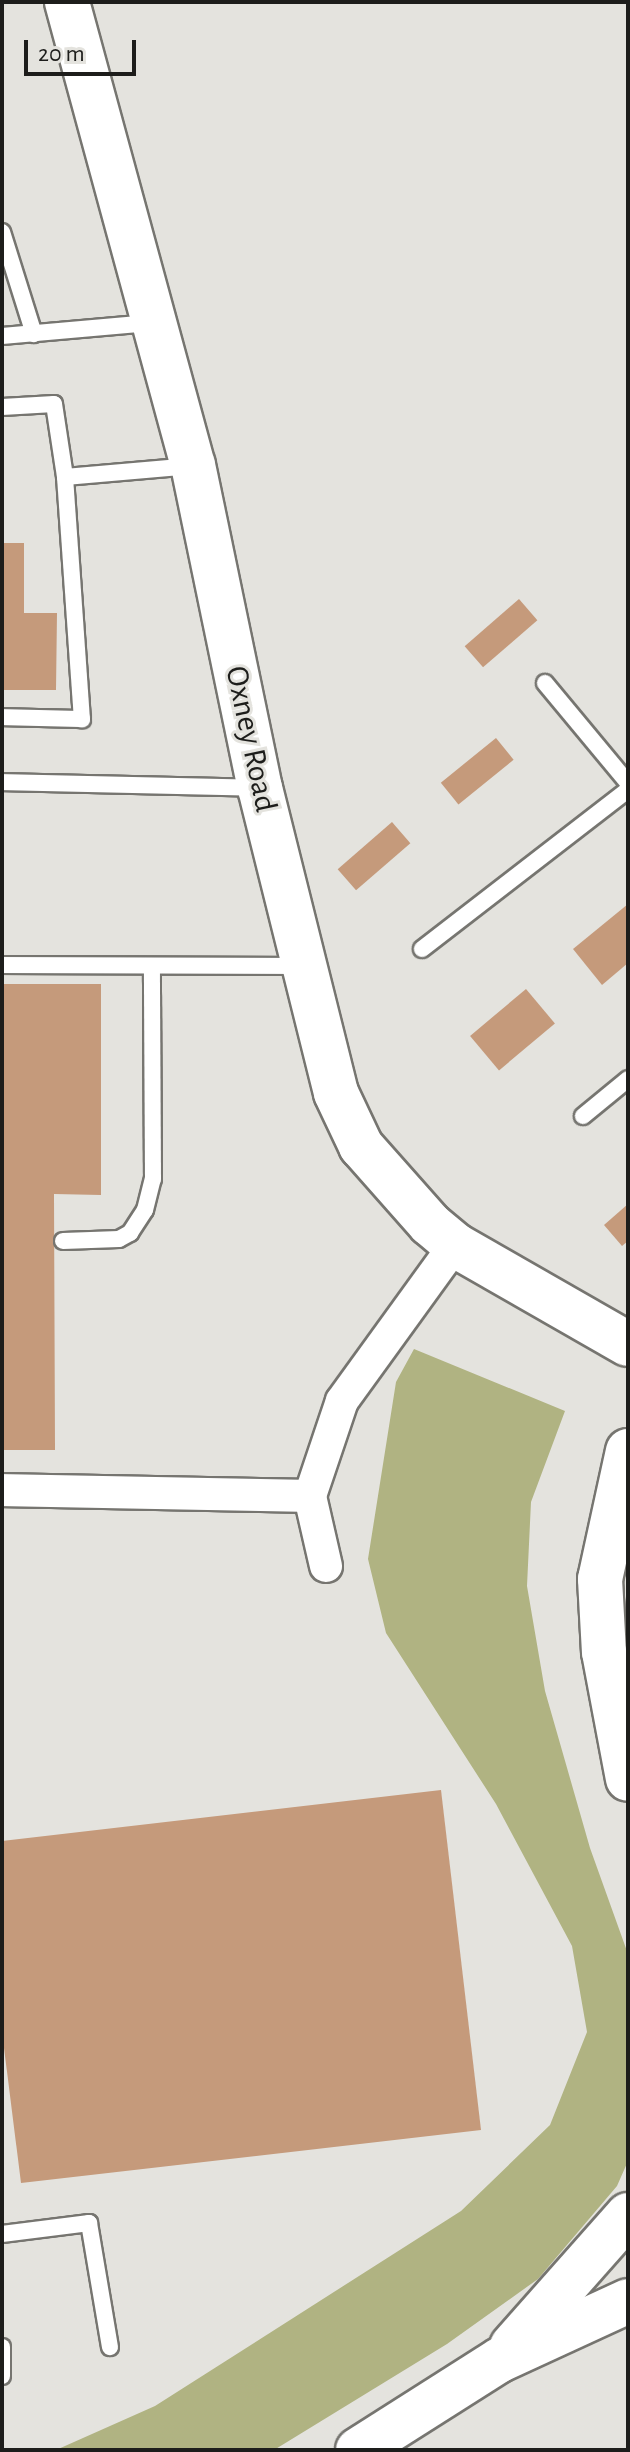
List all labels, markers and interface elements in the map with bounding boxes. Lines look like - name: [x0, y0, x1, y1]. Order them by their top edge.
- scale bar: [28, 24, 140, 74]
- text: 20 m: [38, 42, 85, 66]
- street label: Oxney Road: [217, 663, 285, 815]

